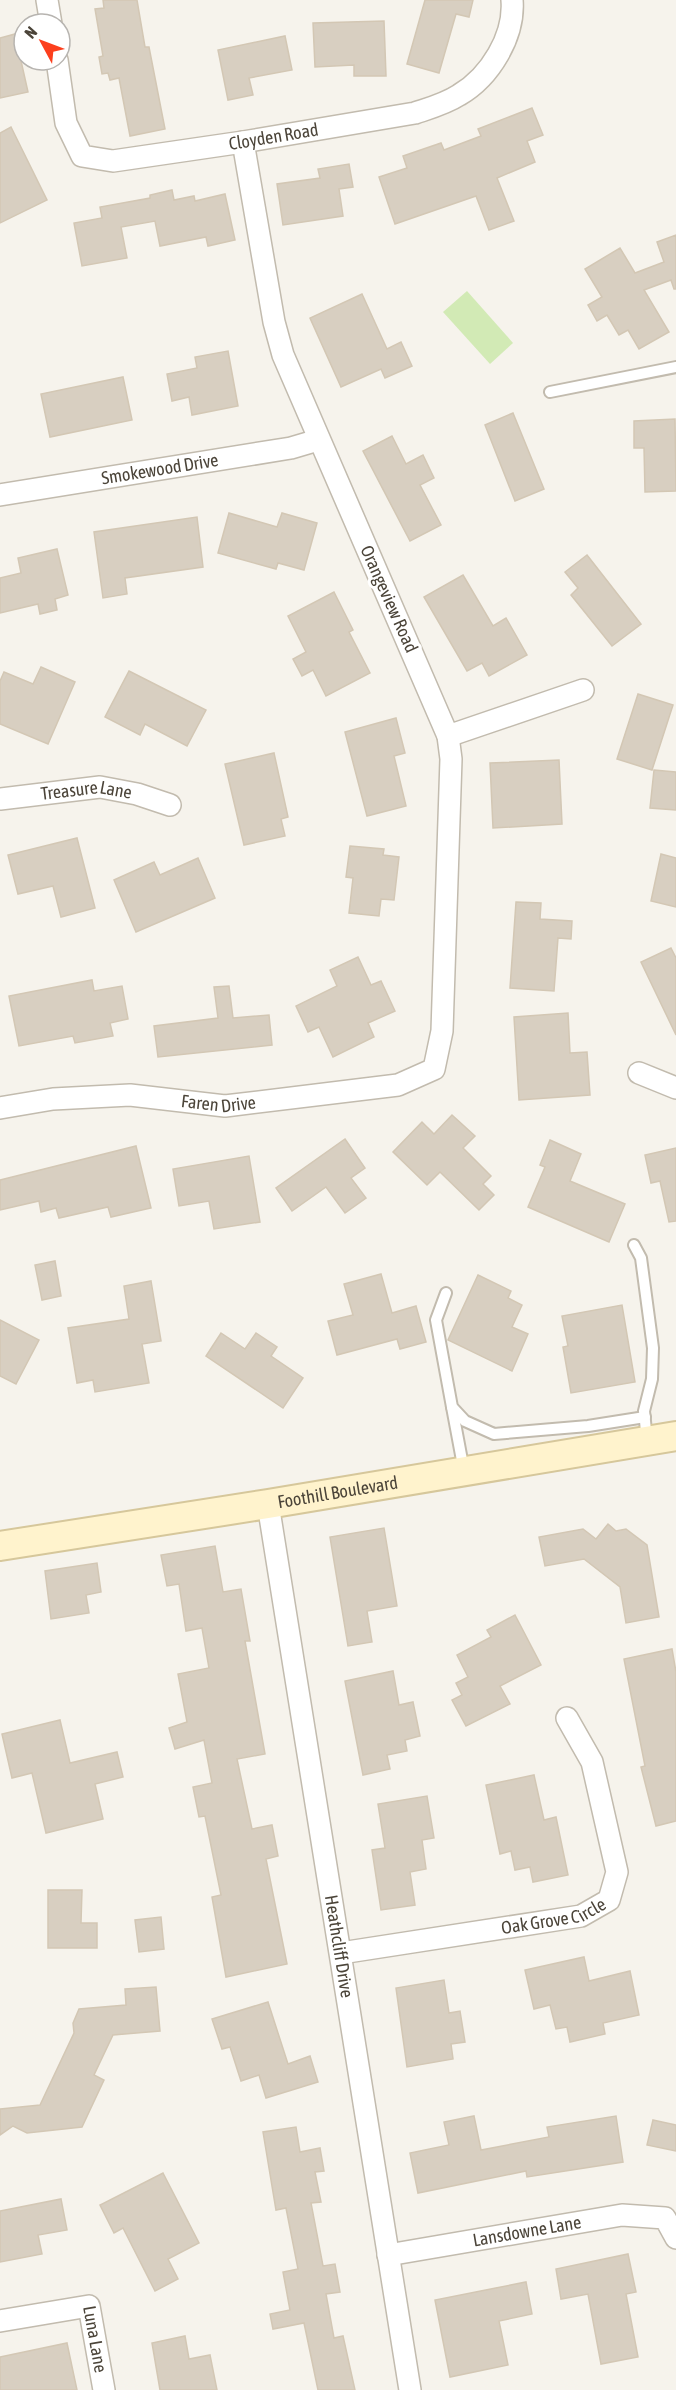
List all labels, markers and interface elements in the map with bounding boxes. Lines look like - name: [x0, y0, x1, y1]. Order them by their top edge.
- north arrow: [12, 12, 72, 72]
- text: N: [21, 23, 41, 42]
- street label: Cloyden Road: [227, 118, 320, 154]
- street label: Smokewood Drive: [100, 449, 220, 488]
- street label: Orangeview Road: [356, 542, 422, 656]
- street label: Treasure Lane: [39, 776, 134, 804]
- street label: Faren Drive: [180, 1090, 257, 1116]
- street label: Foothill Boulevard: [276, 1472, 399, 1512]
- street label: Heathcliff Drive: [321, 1893, 358, 1999]
- street label: Oak Grove Circle: [500, 1893, 609, 1938]
- street label: Lansdowne Lane: [471, 2211, 583, 2250]
- street label: Luna Lane: [79, 2304, 112, 2374]

